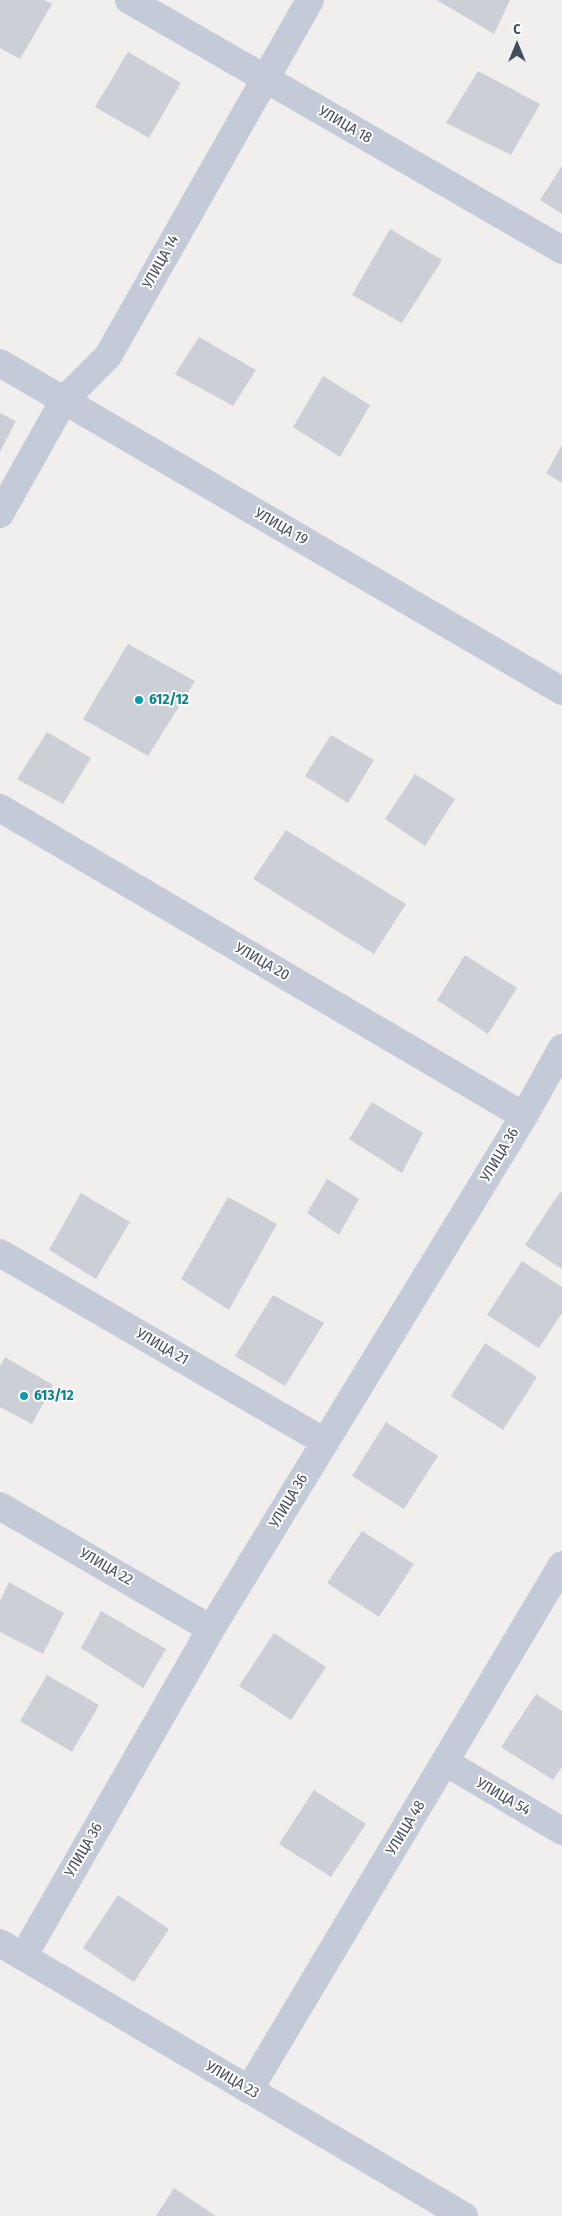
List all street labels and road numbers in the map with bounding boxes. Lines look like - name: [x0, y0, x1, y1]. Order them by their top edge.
- street label: УЛИЦА 18: [315, 103, 375, 147]
- street label: УЛИЦА 14: [139, 232, 183, 292]
- street label: УЛИЦА 19: [251, 505, 311, 549]
- street label: УЛИЦА 20: [232, 939, 292, 985]
- street label: УЛИЦА 36: [477, 1125, 523, 1185]
- street label: УЛИЦА 21: [133, 1325, 191, 1369]
- street label: УЛИЦА 36: [266, 1471, 312, 1531]
- street label: УЛИЦА 22: [76, 1545, 136, 1589]
- street label: УЛИЦА 54: [473, 1774, 533, 1820]
- street label: УЛИЦА 48: [383, 1798, 429, 1858]
- street label: УЛИЦА 36: [61, 1820, 107, 1880]
- street label: УЛИЦА 23: [202, 2058, 262, 2102]

